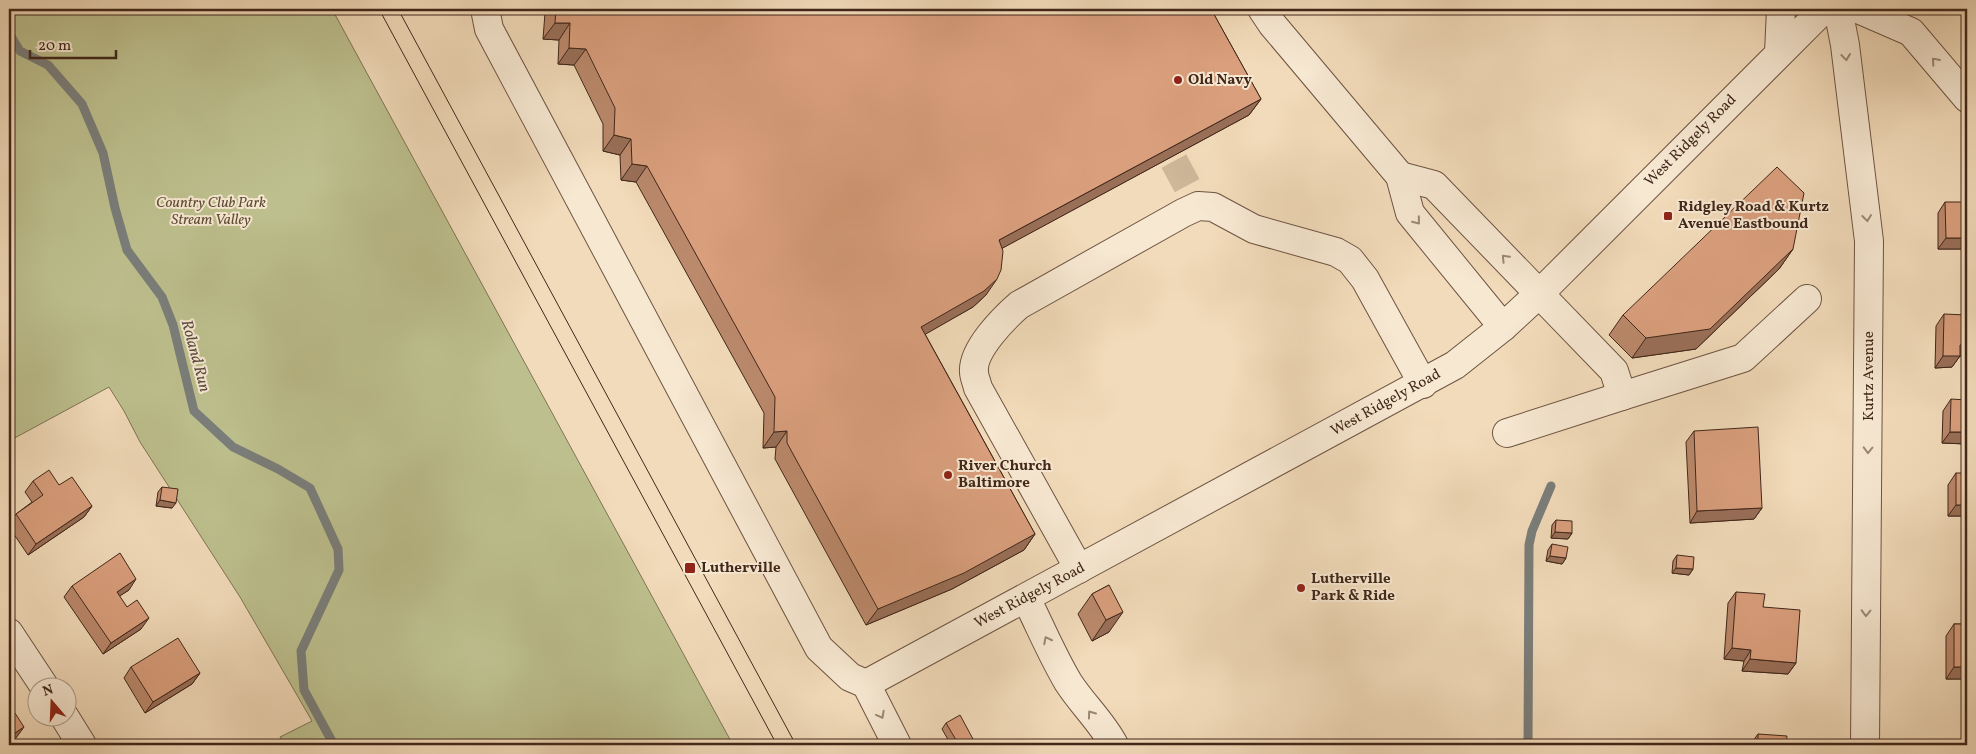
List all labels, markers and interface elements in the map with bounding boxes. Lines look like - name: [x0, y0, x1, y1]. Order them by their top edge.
- scale bar: [30, 28, 116, 60]
- text: 20 m: [38, 36, 71, 57]
- one-way arrow: [1840, 53, 1851, 61]
- one-way arrow: [1932, 57, 1941, 66]
- place label: Old Navy: [1188, 70, 1252, 91]
- marker: Old Navy: [1172, 74, 1184, 86]
- street label: West Ridgely Road: [1640, 90, 1742, 192]
- park label: Country Club Park Stream Valley: [156, 193, 266, 231]
- place label: Ridgley Road & Kurtz Avenue Eastbound: [1678, 197, 1829, 235]
- marker: Ridgley Road & Kurtz Avenue Eastbound: [1662, 210, 1674, 222]
- one-way arrow: [1861, 214, 1872, 222]
- one-way arrow: [1411, 216, 1420, 225]
- one-way arrow: [1502, 255, 1511, 264]
- water label: Roland Run: [175, 317, 215, 395]
- street label: Kurtz Avenue: [1859, 331, 1880, 421]
- street label: West Ridgely Road: [1327, 364, 1445, 442]
- one-way arrow: [1863, 447, 1873, 455]
- place label: River Church Baltimore: [958, 456, 1052, 494]
- marker: River Church Baltimore: [942, 469, 954, 481]
- place label: Lutherville: [701, 558, 781, 579]
- street label: West Ridgely Road: [971, 558, 1089, 634]
- marker: Lutherville: [683, 561, 697, 575]
- place label: Lutherville Park & Ride: [1311, 569, 1395, 607]
- marker: Lutherville Park & Ride: [1295, 582, 1307, 594]
- one-way arrow: [1861, 609, 1871, 617]
- one-way arrow: [1043, 636, 1053, 645]
- north arrow: [28, 676, 78, 726]
- text: N: [40, 680, 56, 702]
- one-way arrow: [875, 709, 885, 718]
- one-way arrow: [1088, 710, 1097, 720]

